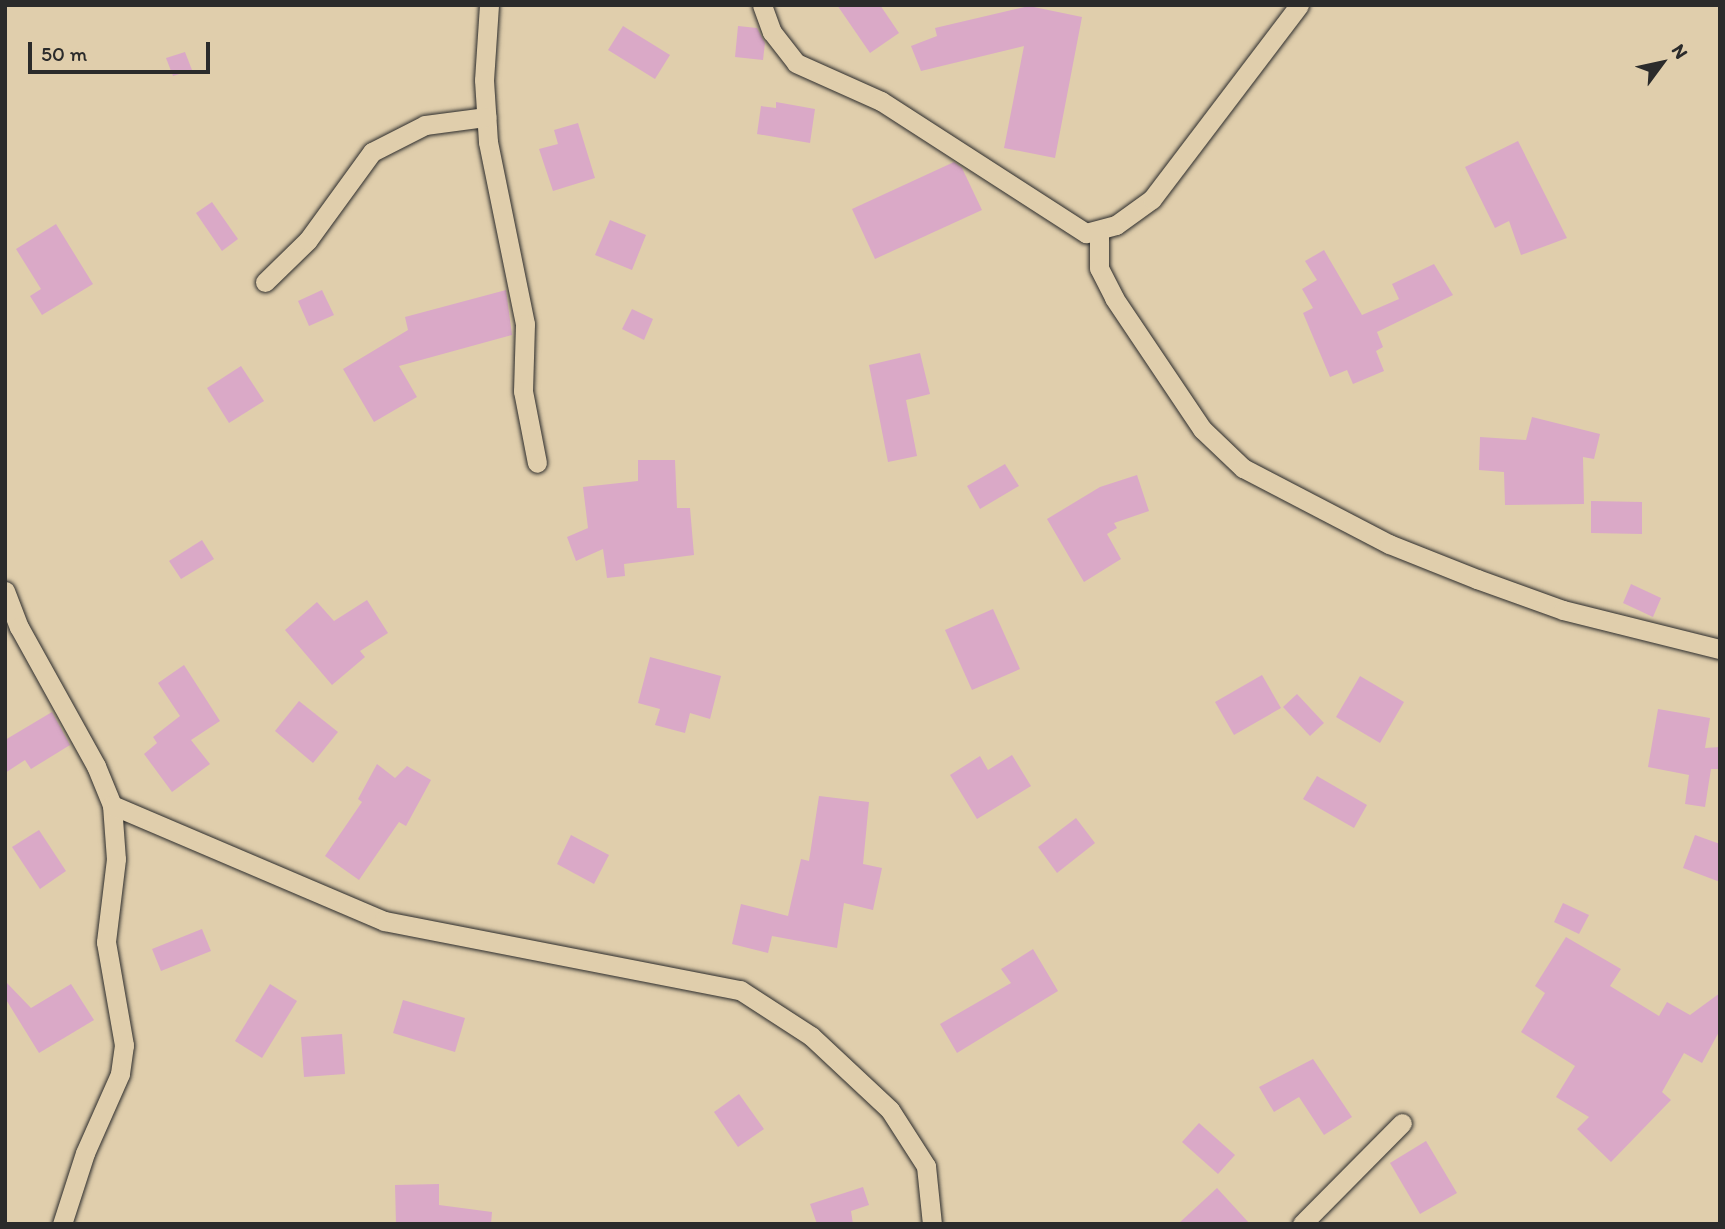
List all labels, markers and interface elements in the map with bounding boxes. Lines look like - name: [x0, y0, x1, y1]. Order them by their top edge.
- scale bar: [32, 28, 214, 72]
- north arrow: [1627, 28, 1697, 98]
- text: N: [1667, 40, 1693, 63]
- text: 50 m: [41, 41, 87, 66]

